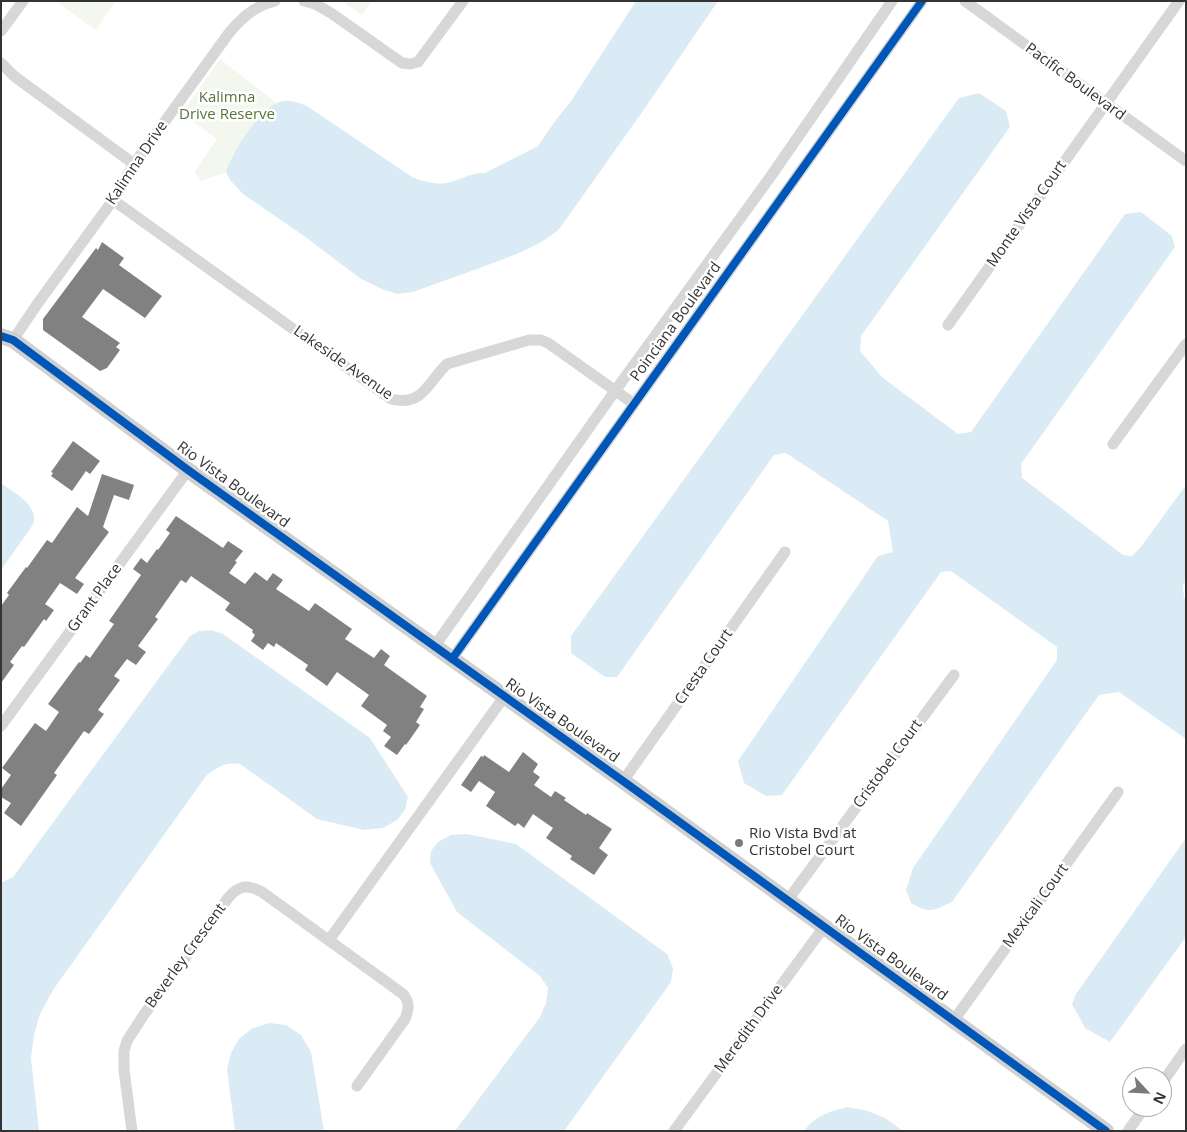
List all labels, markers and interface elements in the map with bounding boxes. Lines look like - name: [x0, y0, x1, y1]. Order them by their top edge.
- street label: Pacific Boulevard: [1021, 40, 1129, 124]
- park label: Kalimna Drive Reserve: [179, 89, 275, 124]
- street label: Kalimna Drive: [102, 118, 172, 208]
- street label: Monte Vista Court: [983, 157, 1071, 271]
- street label: Poinciana Boulevard: [627, 259, 725, 385]
- street label: Lakeside Avenue: [290, 322, 396, 404]
- street label: Rio Vista Boulevard: [173, 438, 293, 532]
- street label: Grant Place: [64, 560, 126, 636]
- street label: Cresta Court: [671, 626, 737, 708]
- street label: Rio Vista Boulevard: [502, 675, 622, 767]
- street label: Cristobel Court: [850, 716, 926, 812]
- place label: Rio Vista Bvd at Cristobel Court: [749, 825, 856, 860]
- marker: Rio Vista Bvd at Cristobel Court: [733, 837, 745, 849]
- street label: Mexicali Court: [999, 860, 1073, 952]
- street label: Beverley Crescent: [142, 900, 230, 1012]
- street label: Rio Vista Boulevard: [831, 911, 951, 1005]
- street label: Meredith Drive: [711, 981, 787, 1077]
- north arrow: [1122, 1067, 1172, 1117]
- text: N: [1149, 1089, 1171, 1107]

